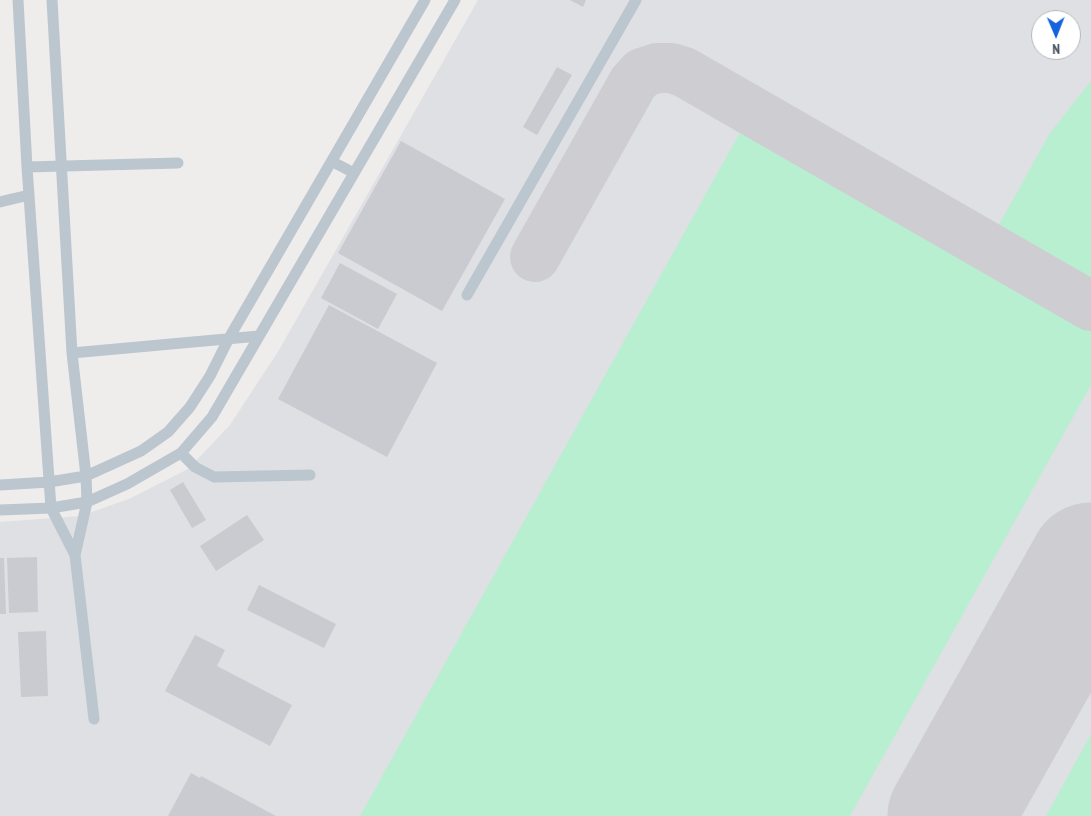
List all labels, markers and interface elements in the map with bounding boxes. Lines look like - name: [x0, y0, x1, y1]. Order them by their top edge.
- north arrow: [1031, 10, 1081, 60]
- text: N: [1052, 40, 1060, 58]

